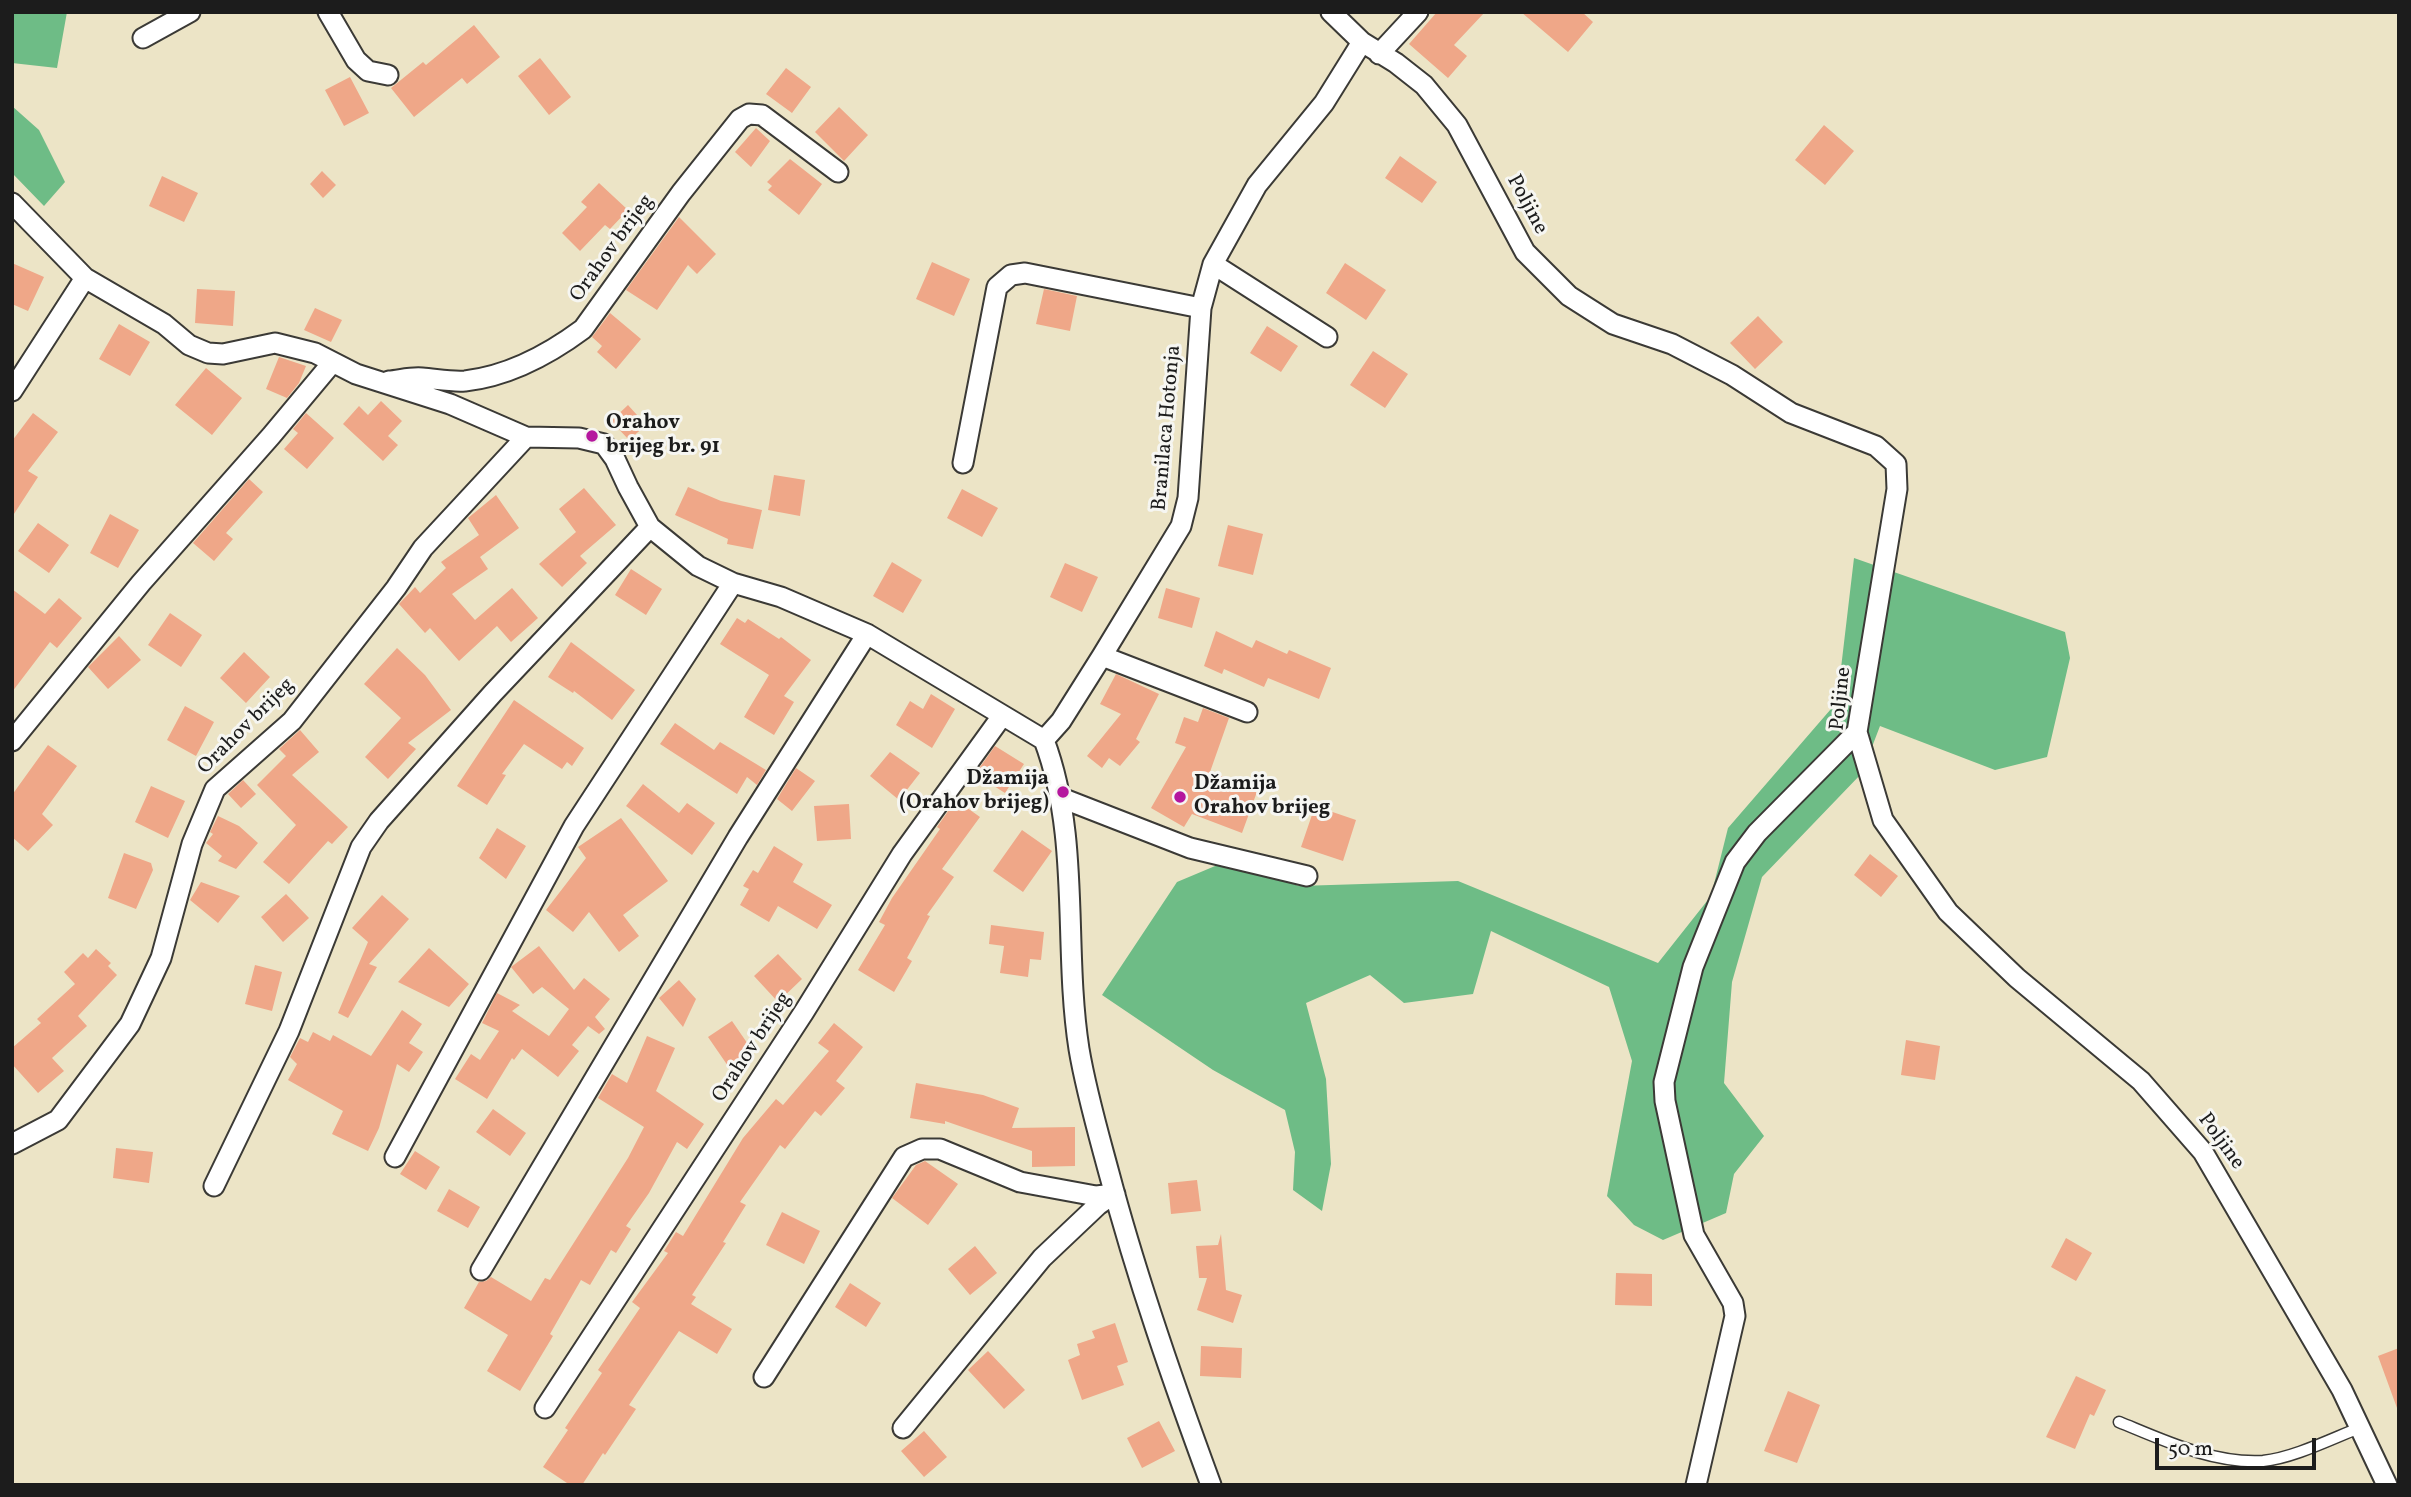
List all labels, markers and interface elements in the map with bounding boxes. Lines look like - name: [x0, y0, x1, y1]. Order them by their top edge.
- street label: Poljine: [1500, 171, 1552, 239]
- street label: Orahov brijeg: [566, 190, 660, 308]
- street label: Branilaca Hotonja: [1148, 344, 1188, 512]
- place label: Orahov brijeg br. 91: [606, 411, 720, 461]
- marker: Orahov brijeg br. 91: [584, 428, 600, 444]
- street label: Poljine: [1826, 666, 1858, 732]
- street label: Orahov brijeg: [193, 673, 301, 781]
- place label: Džamija (Orahov brijeg): [899, 767, 1049, 817]
- place label: Džamija Orahov brijeg: [1194, 772, 1330, 822]
- marker: Džamija (Orahov brijeg): [1055, 784, 1071, 800]
- marker: Džamija Orahov brijeg: [1172, 789, 1188, 805]
- street label: Orahov brijeg: [708, 988, 798, 1108]
- street label: Poljine: [2191, 1109, 2249, 1175]
- scale bar: [2159, 1424, 2320, 1468]
- text: 50 m: [2168, 1435, 2213, 1464]

